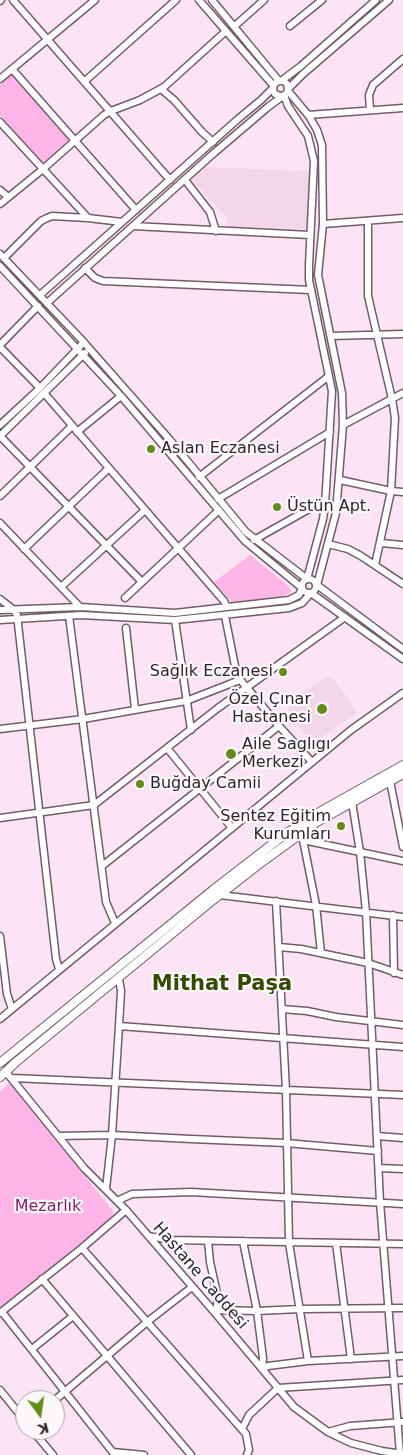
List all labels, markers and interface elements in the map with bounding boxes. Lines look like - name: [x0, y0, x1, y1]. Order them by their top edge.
- place label: Aslan Eczanesi: [161, 439, 280, 459]
- marker: Aslan Eczanesi: [145, 443, 157, 455]
- place label: Üstün Apt.: [287, 497, 371, 517]
- marker: Üstün Apt.: [271, 501, 283, 513]
- place label: Sağlık Eczanesi: [150, 662, 273, 682]
- marker: Sağlık Eczanesi: [277, 666, 289, 678]
- place label: Özel Çınar Hastanesi: [228, 690, 311, 728]
- marker: Özel Çınar Hastanesi: [315, 702, 329, 716]
- place label: Aile Saglıgı Merkezi: [242, 735, 330, 773]
- marker: Aile Saglıgı Merkezi: [224, 747, 238, 761]
- place label: Buğday Camii: [150, 774, 261, 794]
- marker: Buğday Camii: [134, 778, 146, 790]
- place label: Sentez Eğitim Kurumları: [220, 807, 331, 845]
- marker: Sentez Eğitim Kurumları: [335, 820, 347, 832]
- district label: Mithat Paşa: [152, 972, 292, 998]
- park label: Mezarlık: [15, 1197, 81, 1217]
- street label: Hastane Caddesi: [148, 1219, 252, 1333]
- north arrow: [15, 1390, 65, 1440]
- text: K: [36, 1420, 51, 1438]

